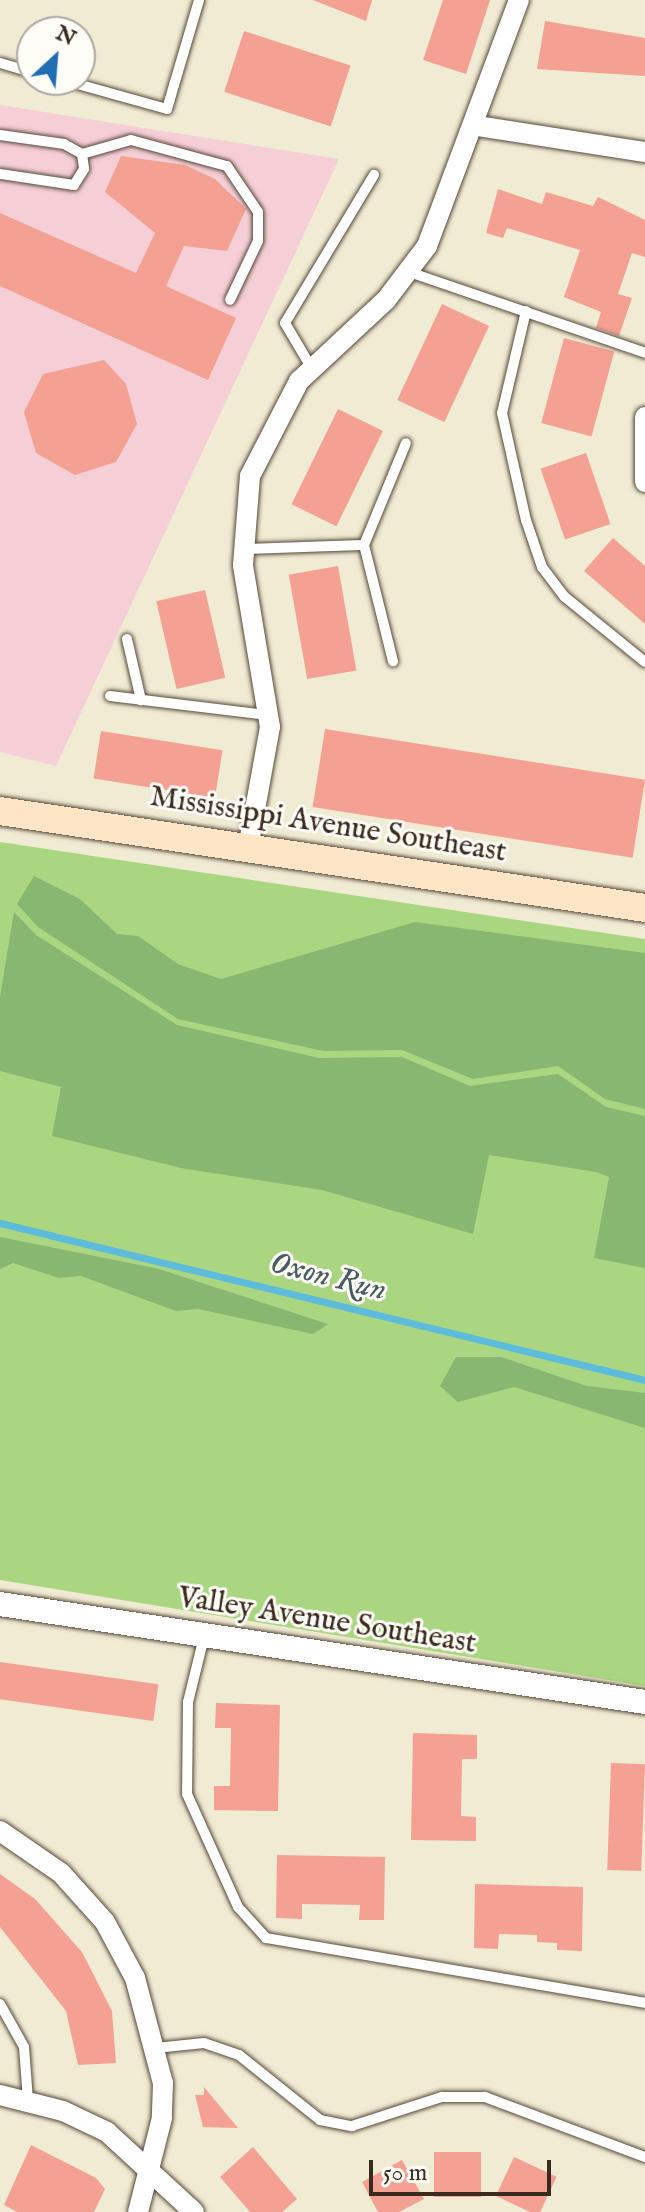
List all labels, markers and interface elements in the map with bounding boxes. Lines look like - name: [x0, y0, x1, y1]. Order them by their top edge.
- north arrow: [16, 16, 96, 96]
- text: N: [51, 19, 80, 53]
- street label: Mississippi Avenue Southeast: [147, 779, 509, 871]
- water label: Oxon Run: [266, 1245, 390, 1311]
- street label: Valley Avenue Southeast: [176, 1580, 478, 1662]
- scale bar: [373, 2144, 555, 2194]
- text: 50 m: [383, 2158, 427, 2189]

